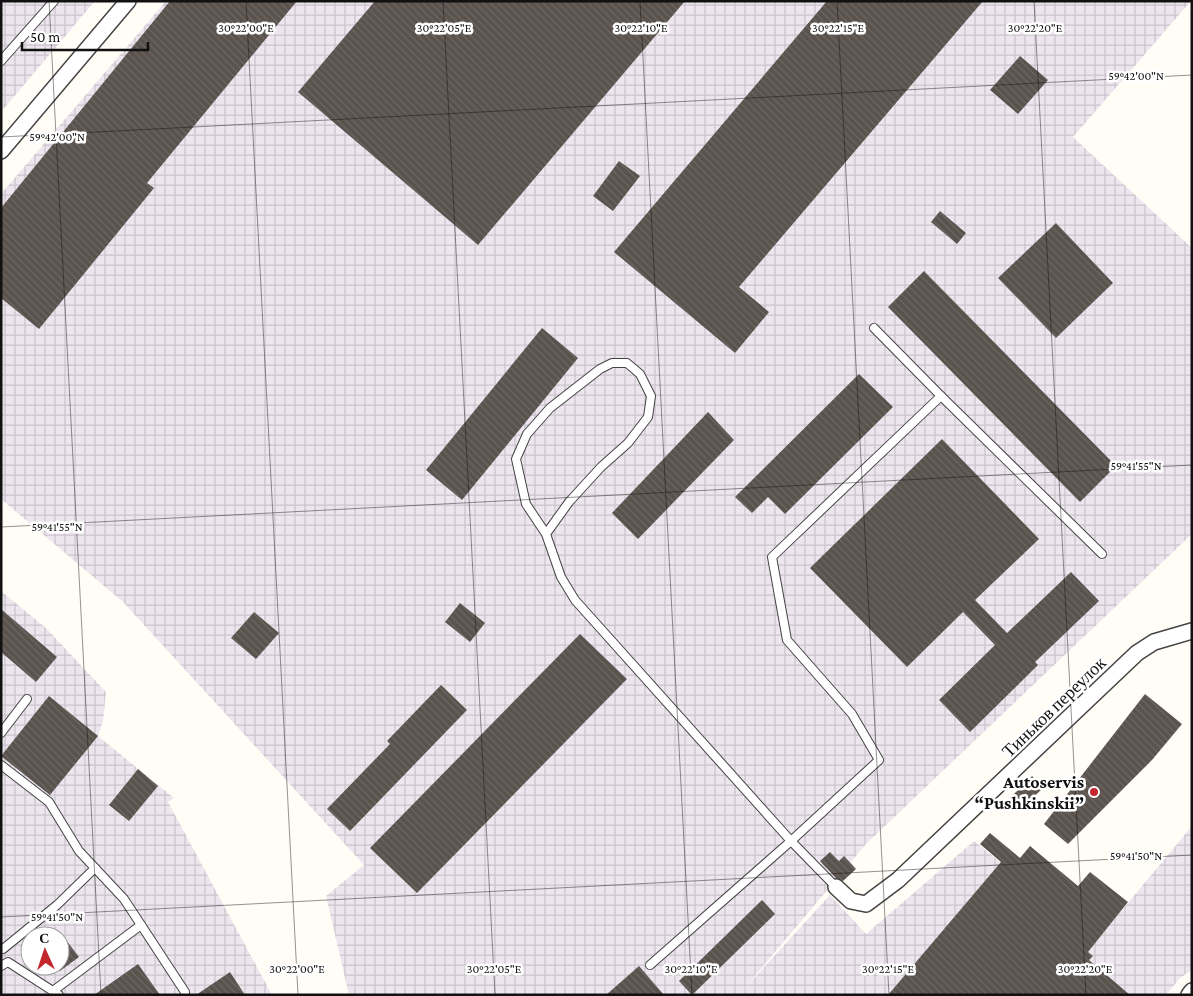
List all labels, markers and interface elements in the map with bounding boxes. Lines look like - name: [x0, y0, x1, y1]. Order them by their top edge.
- scale bar: [22, 20, 149, 52]
- text: 30°22'00"E: [218, 21, 274, 35]
- text: 30°22'05"E: [417, 21, 472, 35]
- text: 30°22'10"E: [615, 21, 668, 35]
- text: 30°22'15"E: [812, 21, 864, 35]
- text: 30°22'20"E: [1008, 21, 1063, 35]
- text: 50 m: [30, 29, 60, 45]
- text: 59°42'00"N: [1108, 69, 1164, 83]
- text: 59°42'00"N: [29, 130, 85, 144]
- text: 59°41'55"N: [1110, 459, 1162, 473]
- text: 59°41'55"N: [31, 520, 83, 534]
- street label: Тиньков переулок: [998, 652, 1110, 761]
- place label: Autoservis “Pushkinskii”: [975, 772, 1084, 813]
- marker: Autoservis “Pushkinskii”: [1088, 786, 1100, 798]
- text: 59°41'50"N: [1110, 849, 1162, 863]
- text: 59°41'50"N: [31, 910, 83, 924]
- north arrow: [20, 926, 70, 976]
- text: С: [39, 930, 50, 946]
- text: 30°22'00"E: [269, 962, 325, 976]
- text: 30°22'05"E: [467, 962, 522, 976]
- text: 30°22'10"E: [665, 962, 718, 976]
- text: 30°22'15"E: [862, 962, 914, 976]
- text: 30°22'20"E: [1058, 962, 1113, 976]

